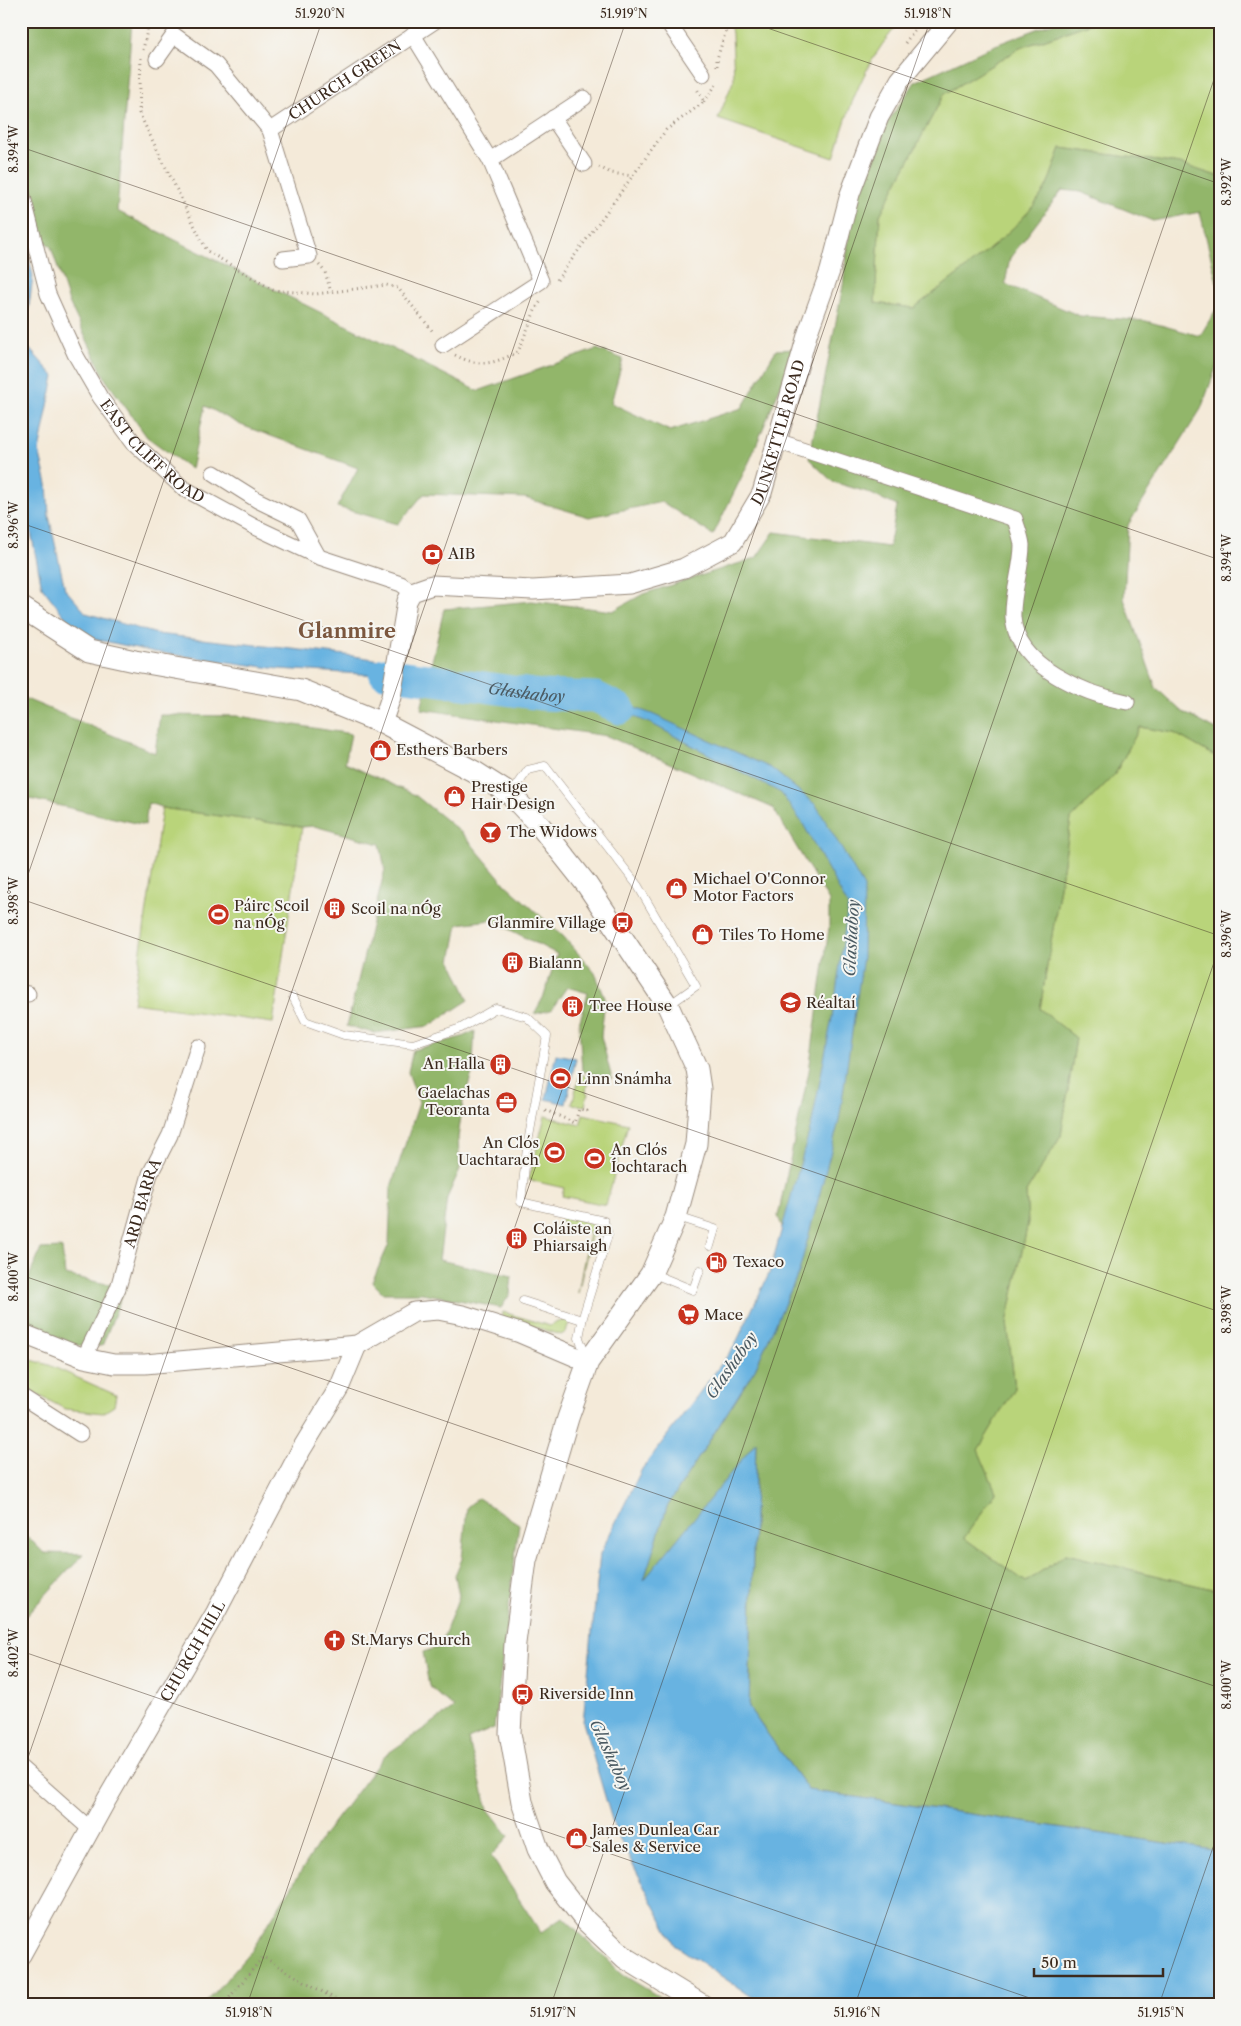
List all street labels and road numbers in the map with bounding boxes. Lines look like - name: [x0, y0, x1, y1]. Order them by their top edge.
- street label: CHURCH GREEN: [285, 36, 405, 124]
- street label: DUNKETTLE ROAD: [747, 358, 809, 509]
- street label: EAST CLIFF ROAD: [96, 395, 208, 507]
- street label: ARD BARRA: [119, 1154, 166, 1251]
- street label: CHURCH HILL: [156, 1597, 229, 1705]

